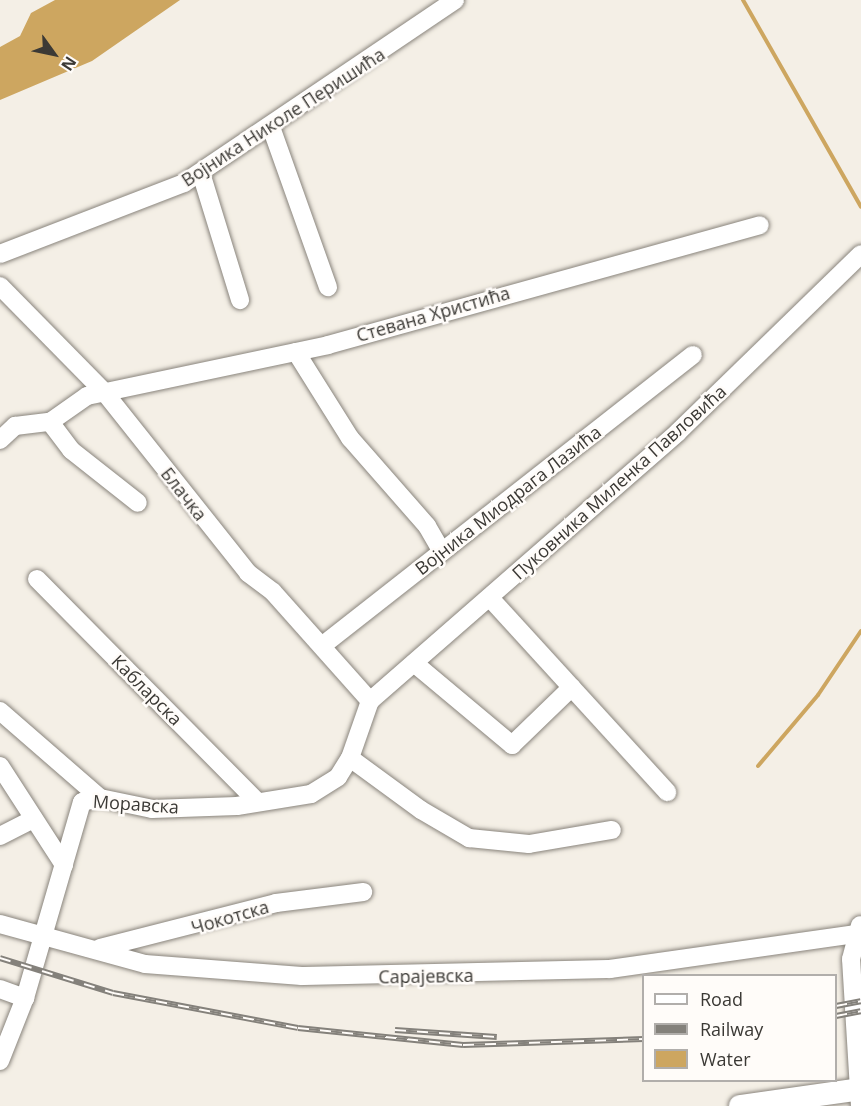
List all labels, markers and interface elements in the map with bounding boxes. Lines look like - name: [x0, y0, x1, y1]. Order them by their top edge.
- north arrow: [24, 24, 84, 84]
- street label: Војника Николе Перишића: [177, 43, 389, 191]
- text: N: [56, 52, 82, 75]
- street label: Стевана Христића: [354, 282, 512, 346]
- street label: Пуковника Миленка Павловића: [508, 380, 730, 584]
- street label: Војника Миодрага Лазића: [411, 421, 605, 579]
- street label: Блачка: [157, 463, 211, 525]
- street label: Кабларска: [107, 650, 187, 730]
- street label: Моравска: [92, 790, 180, 818]
- street label: Чокотска: [189, 896, 271, 938]
- street label: Сарајевска: [378, 964, 474, 988]
- legend: [642, 974, 837, 1082]
- text: Road: [700, 987, 743, 1011]
- text: Railway: [700, 1017, 763, 1041]
- text: Water: [700, 1047, 751, 1071]

